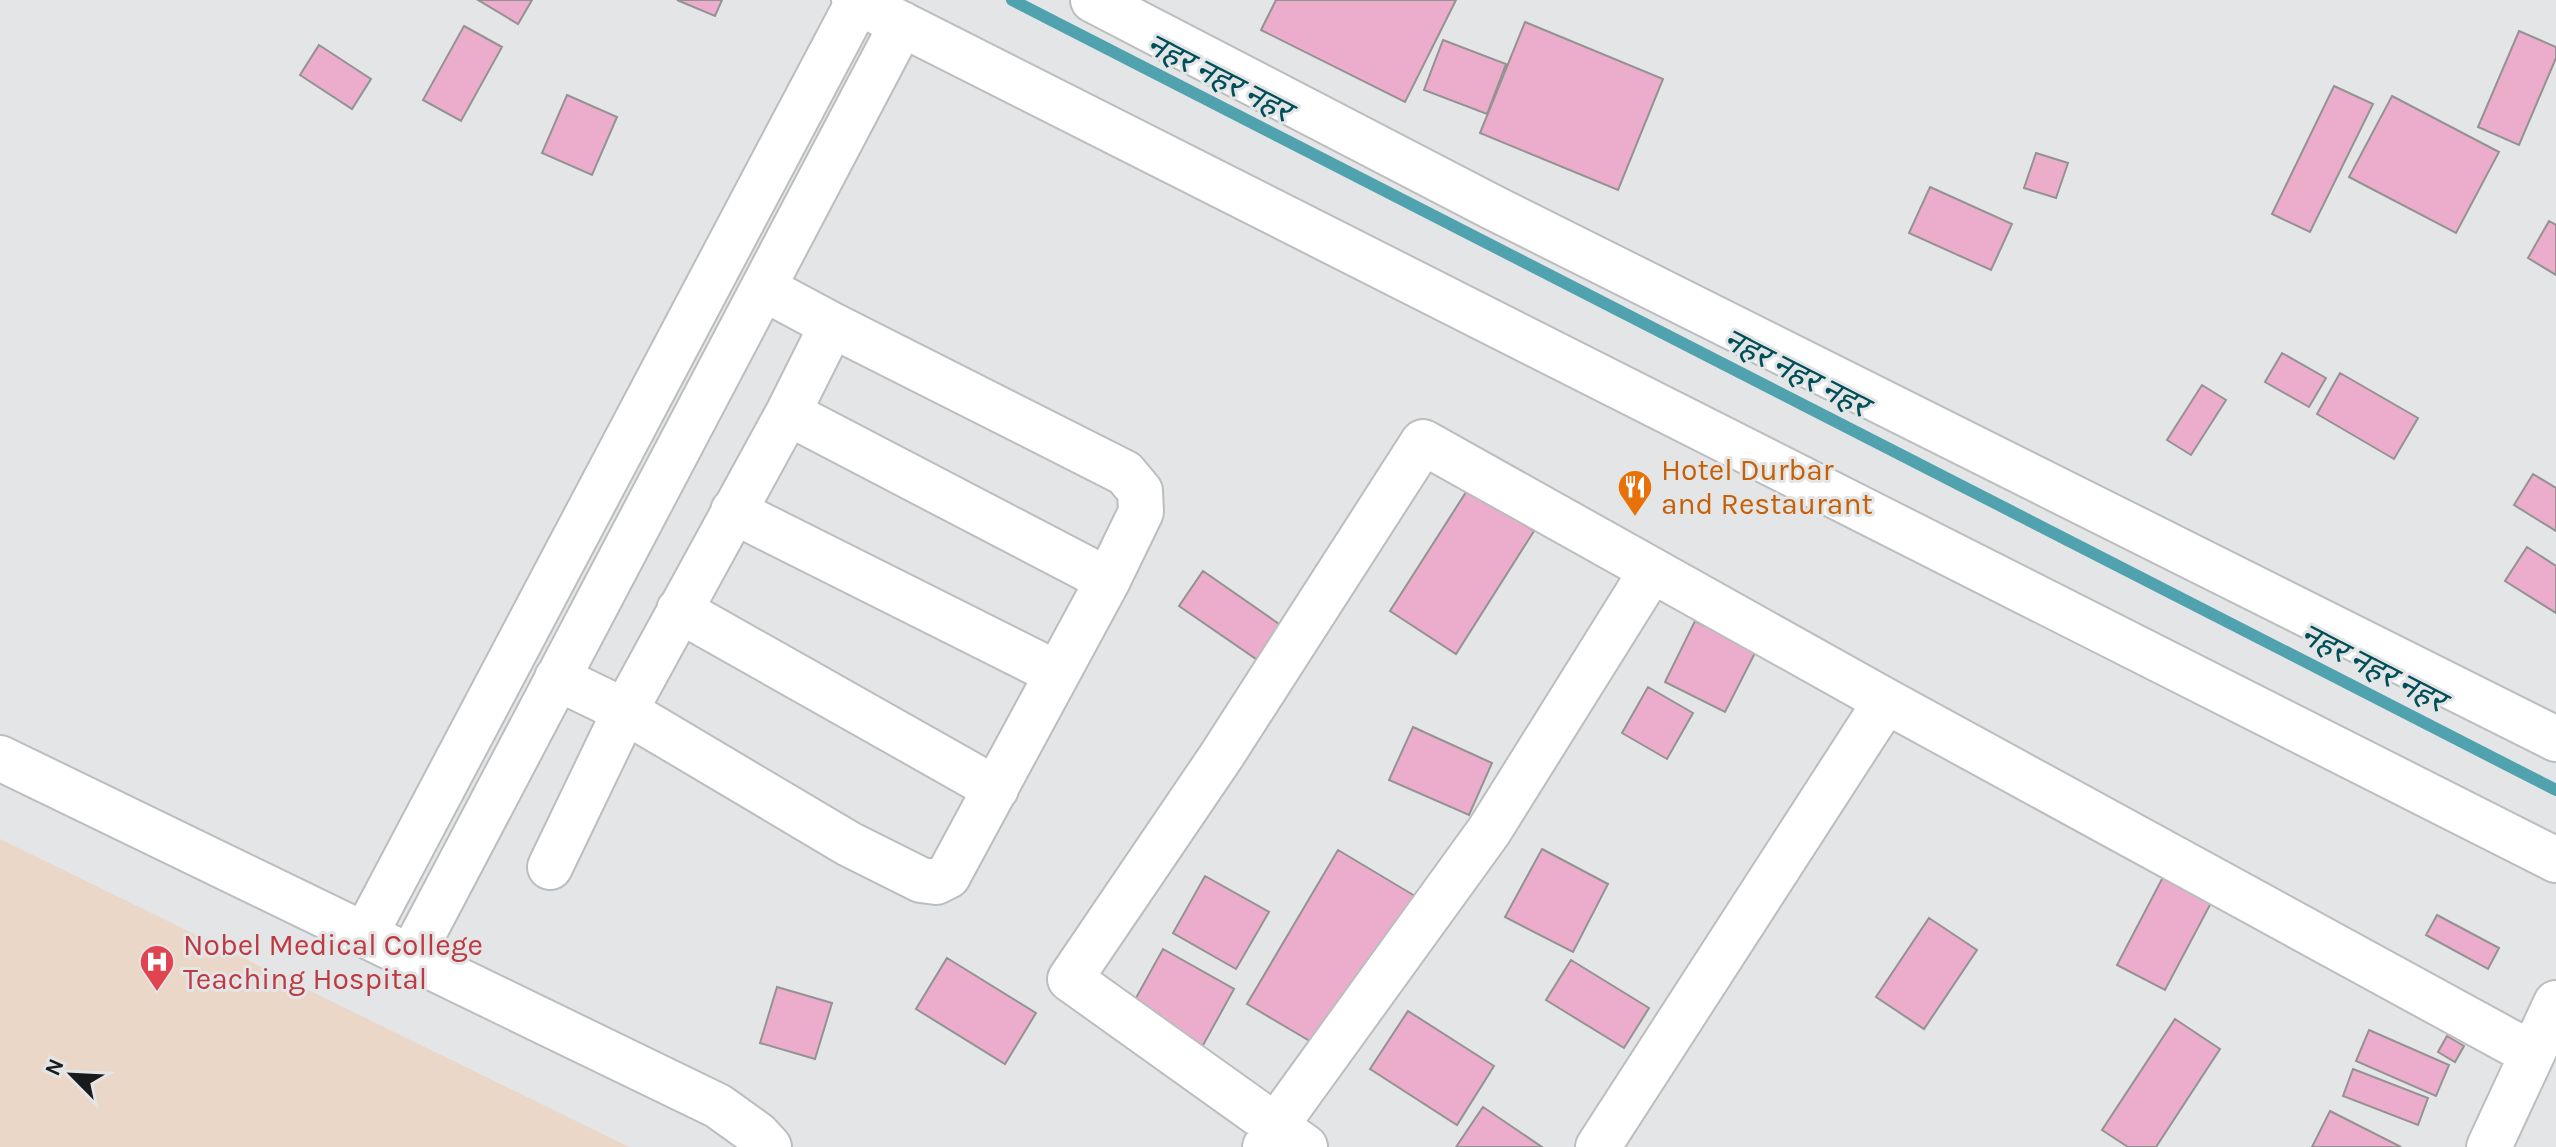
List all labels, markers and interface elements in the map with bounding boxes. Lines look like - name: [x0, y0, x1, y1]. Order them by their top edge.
- water label: नहर नहर नहर: [1140, 25, 1302, 132]
- water label: नहर नहर नहर: [1717, 320, 1879, 427]
- place label: Hotel Durbar and Restaurant: [1661, 452, 1873, 522]
- restaurant icon: Hotel Durbar and Restaurant: [1616, 468, 1654, 518]
- water label: नहर नहर नहर: [2294, 615, 2456, 722]
- place label: Nobel Medical College Teaching Hospital: [183, 927, 483, 997]
- hospital icon: Nobel Medical College Teaching Hospital: [138, 943, 176, 993]
- north arrow: [32, 1035, 112, 1115]
- text: N: [40, 1055, 70, 1080]

